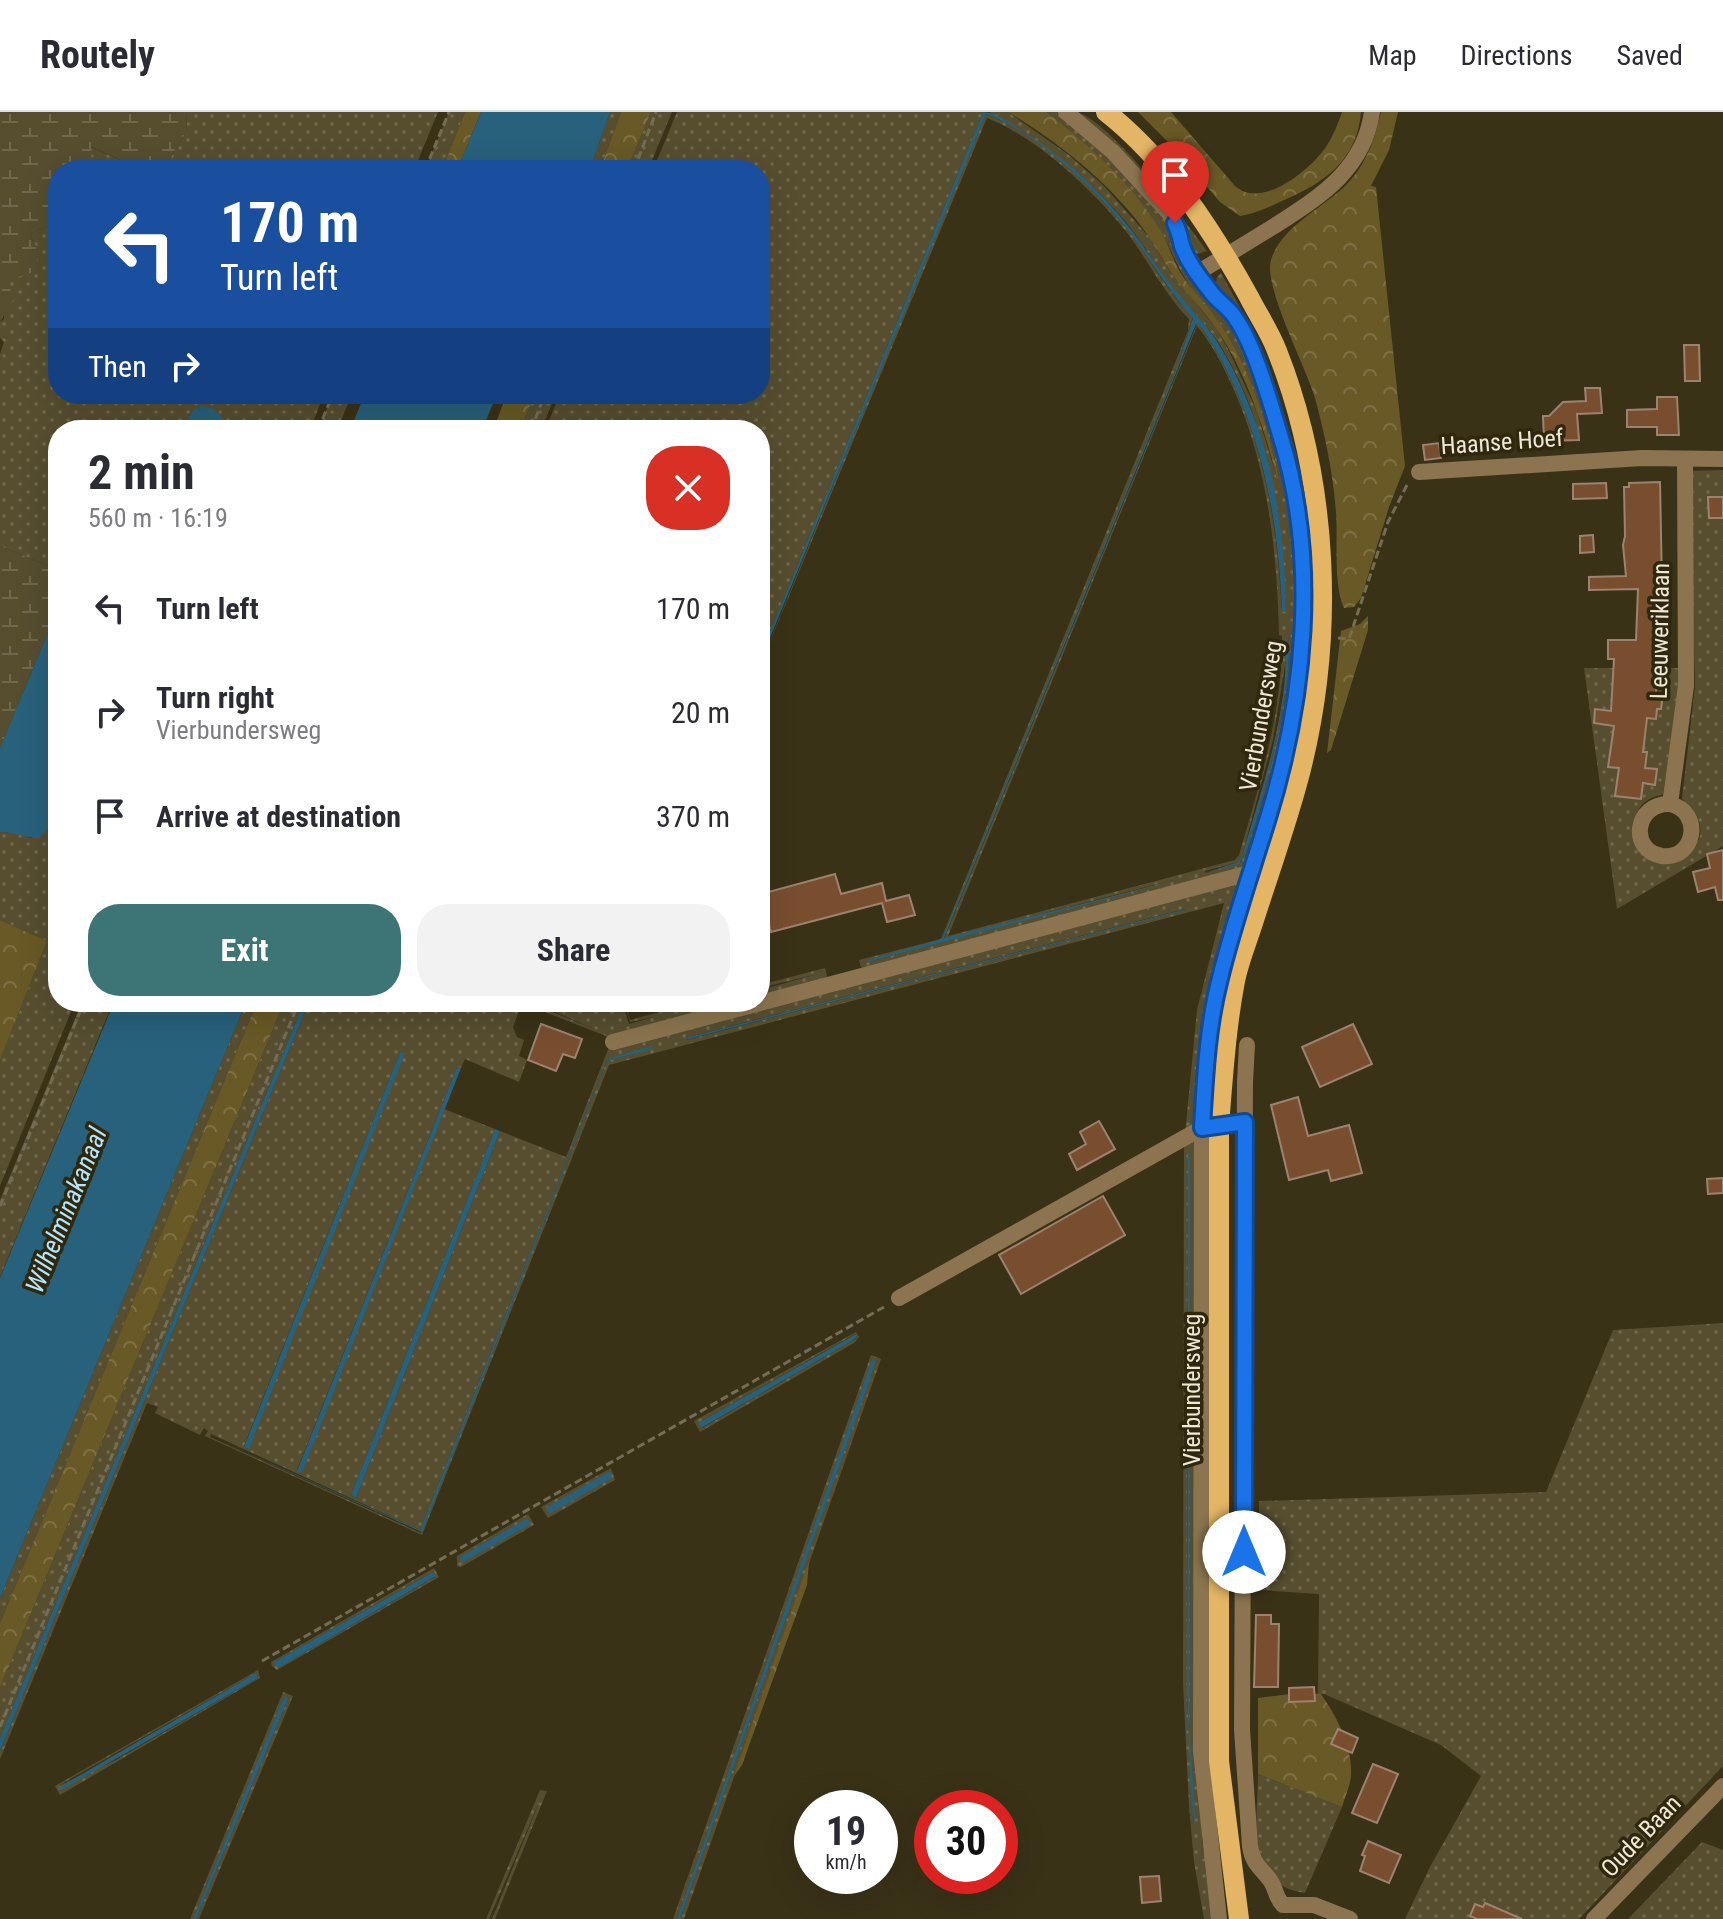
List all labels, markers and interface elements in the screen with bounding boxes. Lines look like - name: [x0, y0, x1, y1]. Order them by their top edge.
- text: Routely: [40, 33, 155, 77]
- text: Map: [1368, 39, 1417, 72]
- text: Directions: [1461, 39, 1572, 72]
- text: Saved: [1616, 39, 1683, 72]
- pin: [1141, 141, 1209, 223]
- icon: arrive: [1153, 153, 1197, 197]
- text: 170 m: [220, 190, 359, 256]
- icon: left: [88, 192, 192, 296]
- text: Turn left: [220, 257, 338, 299]
- icon: right: [163, 344, 207, 388]
- text: Then: [88, 349, 147, 384]
- street label: Haanse Hoef: [1440, 424, 1565, 460]
- text: 2 min: [88, 444, 195, 501]
- button: close: [646, 446, 730, 530]
- text: 560 m · 16:19: [88, 503, 228, 533]
- street label: Leeuweriklaan: [1645, 563, 1675, 699]
- icon: left: [88, 586, 132, 630]
- text: Turn left: [156, 591, 259, 626]
- text: 170 m: [656, 591, 730, 626]
- street label: Vierbundersweg: [1234, 638, 1288, 794]
- text: Turn right: [156, 680, 274, 715]
- icon: right: [88, 690, 132, 734]
- text: 20 m: [671, 695, 730, 730]
- text: Vierbundersweg: [156, 715, 321, 745]
- icon: arrive: [88, 794, 132, 838]
- text: Arrive at destination: [156, 799, 401, 834]
- text: 370 m: [656, 799, 730, 834]
- button: Exit: [88, 904, 401, 996]
- button: Share: [417, 904, 730, 996]
- water label: Wilhelminakanaal: [19, 1122, 113, 1297]
- street label: Vierbundersweg: [1178, 1314, 1206, 1466]
- position arrow: [1202, 1510, 1286, 1594]
- street label: Oude Baan: [1595, 1789, 1687, 1883]
- speed limit sign: 30: [914, 1790, 1018, 1894]
- text: 19: [826, 1808, 866, 1855]
- text: km/h: [825, 1850, 867, 1874]

